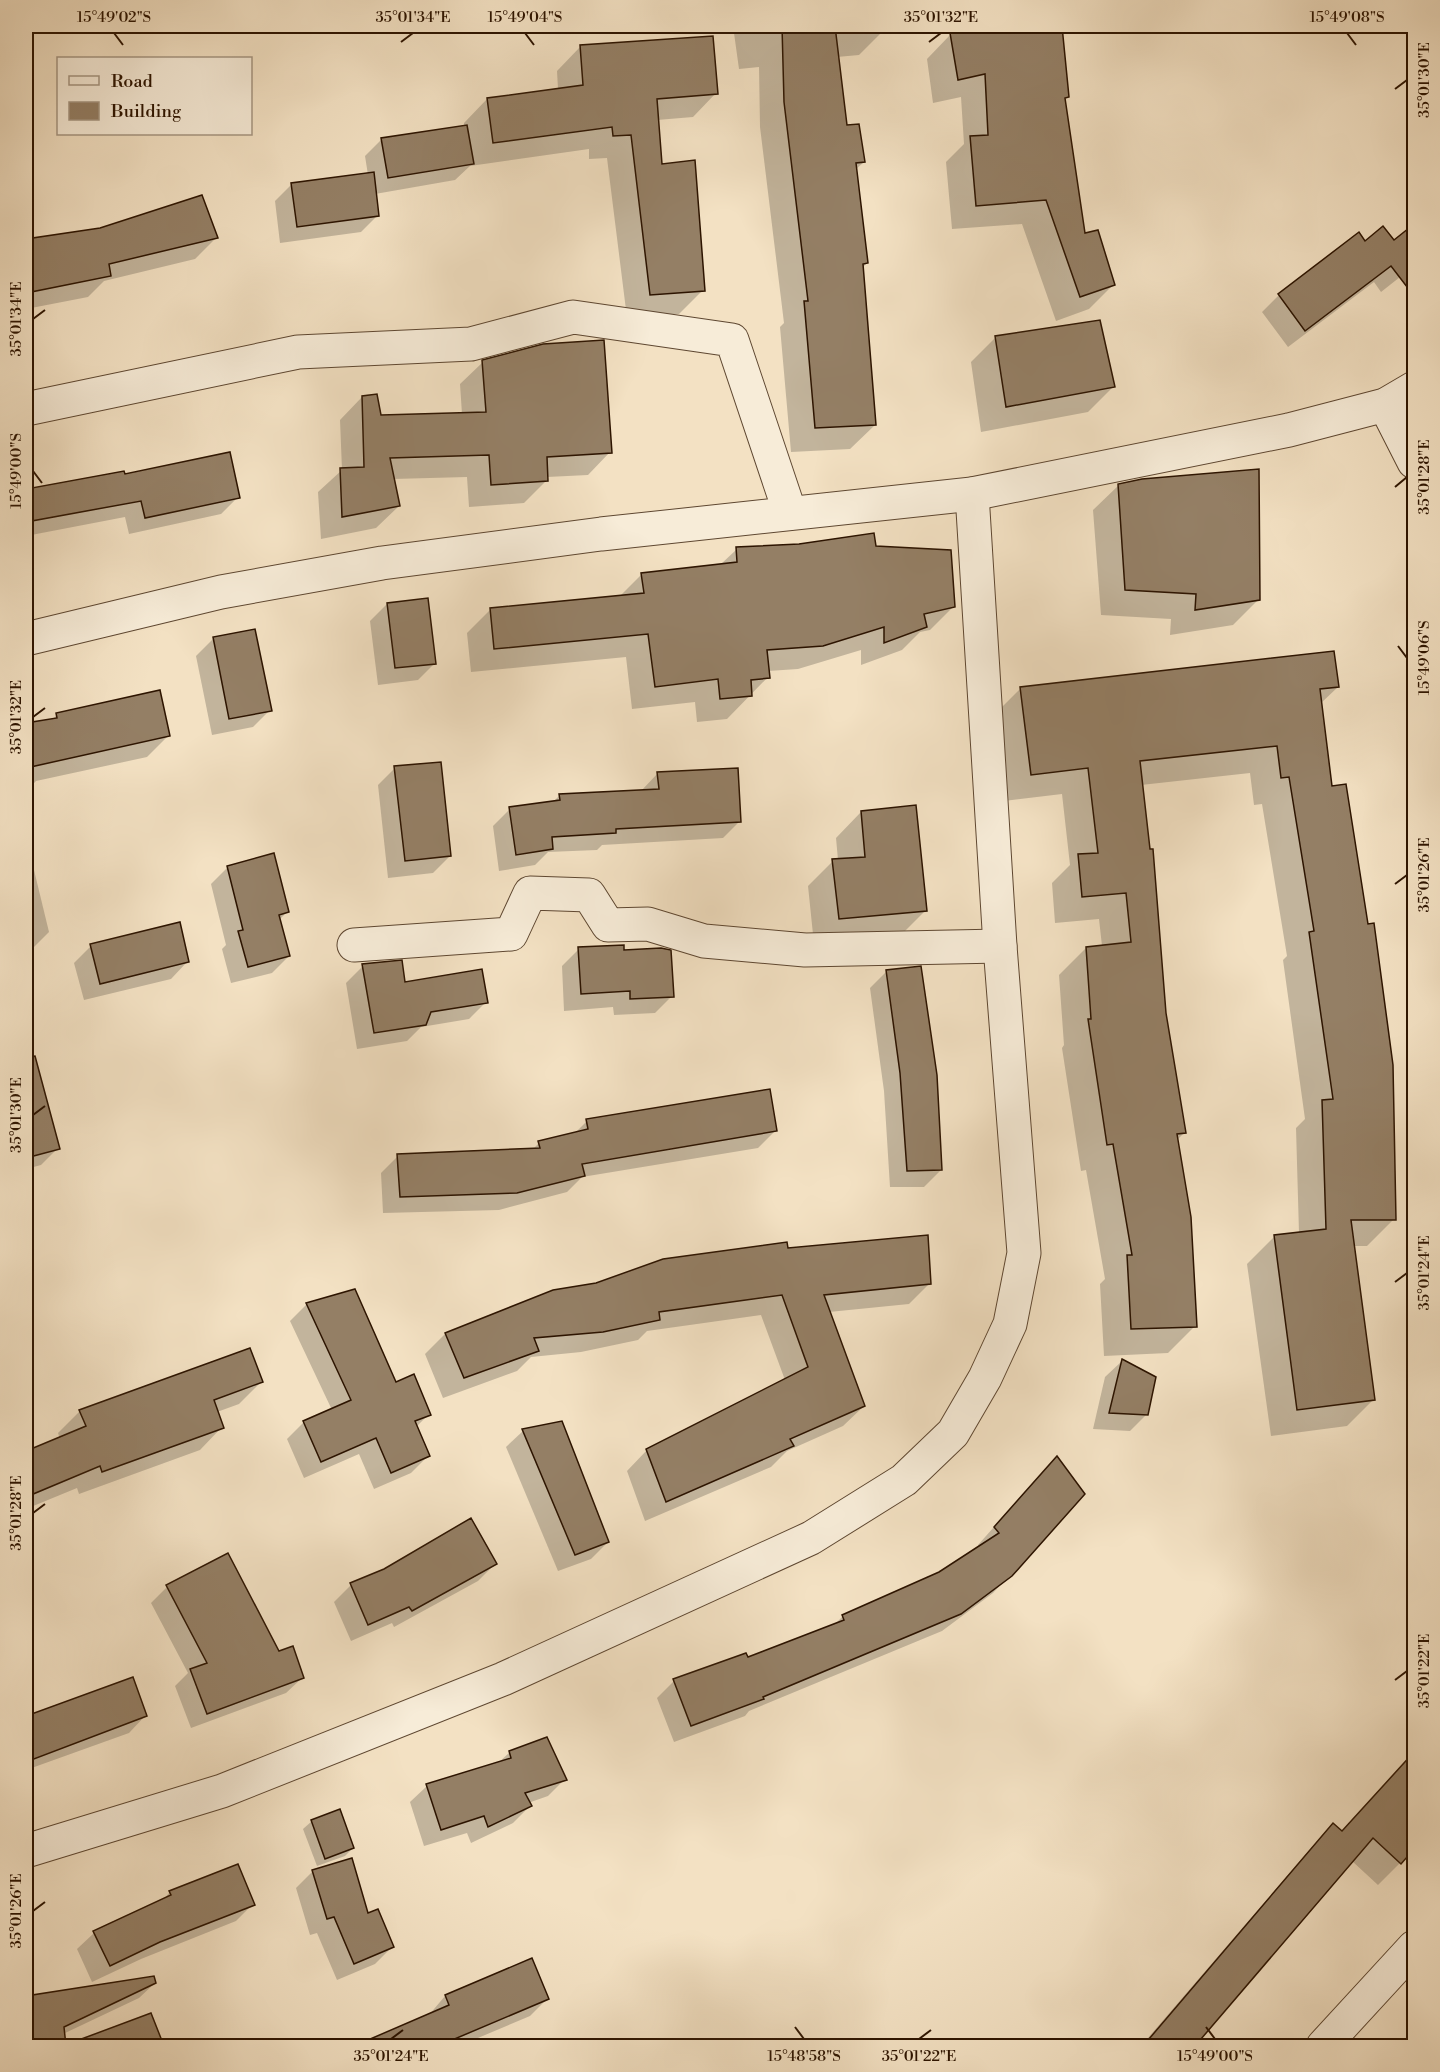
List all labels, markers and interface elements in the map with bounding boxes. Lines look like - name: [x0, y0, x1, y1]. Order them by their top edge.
- text: 15°49'02"S: [77, 8, 151, 27]
- text: 35°01'34"E: [375, 8, 451, 27]
- text: 15°49'04"S: [488, 8, 562, 27]
- text: 35°01'32"E: [904, 8, 978, 27]
- text: 15°49'08"S: [1309, 8, 1385, 27]
- text: 35°01'30"E: [1415, 42, 1434, 118]
- legend: [57, 57, 252, 135]
- text: Road: [111, 70, 154, 93]
- text: Building: [110, 100, 182, 123]
- text: 35°01'34"E: [7, 281, 26, 357]
- text: 15°49'00"S: [7, 433, 26, 509]
- text: 35°01'28"E: [1415, 439, 1434, 515]
- text: 15°49'06"S: [1415, 620, 1434, 696]
- text: 35°01'32"E: [7, 680, 26, 754]
- text: 35°01'26"E: [1415, 837, 1434, 913]
- text: 35°01'30"E: [7, 1077, 26, 1153]
- text: 35°01'24"E: [1415, 1235, 1434, 1311]
- text: 35°01'28"E: [7, 1475, 26, 1551]
- text: 35°01'22"E: [1415, 1634, 1434, 1708]
- text: 35°01'26"E: [7, 1873, 26, 1949]
- text: 35°01'24"E: [353, 2047, 429, 2066]
- text: 15°48'58"S: [767, 2047, 841, 2066]
- text: 35°01'22"E: [882, 2047, 956, 2066]
- text: 15°49'00"S: [1177, 2047, 1253, 2066]

